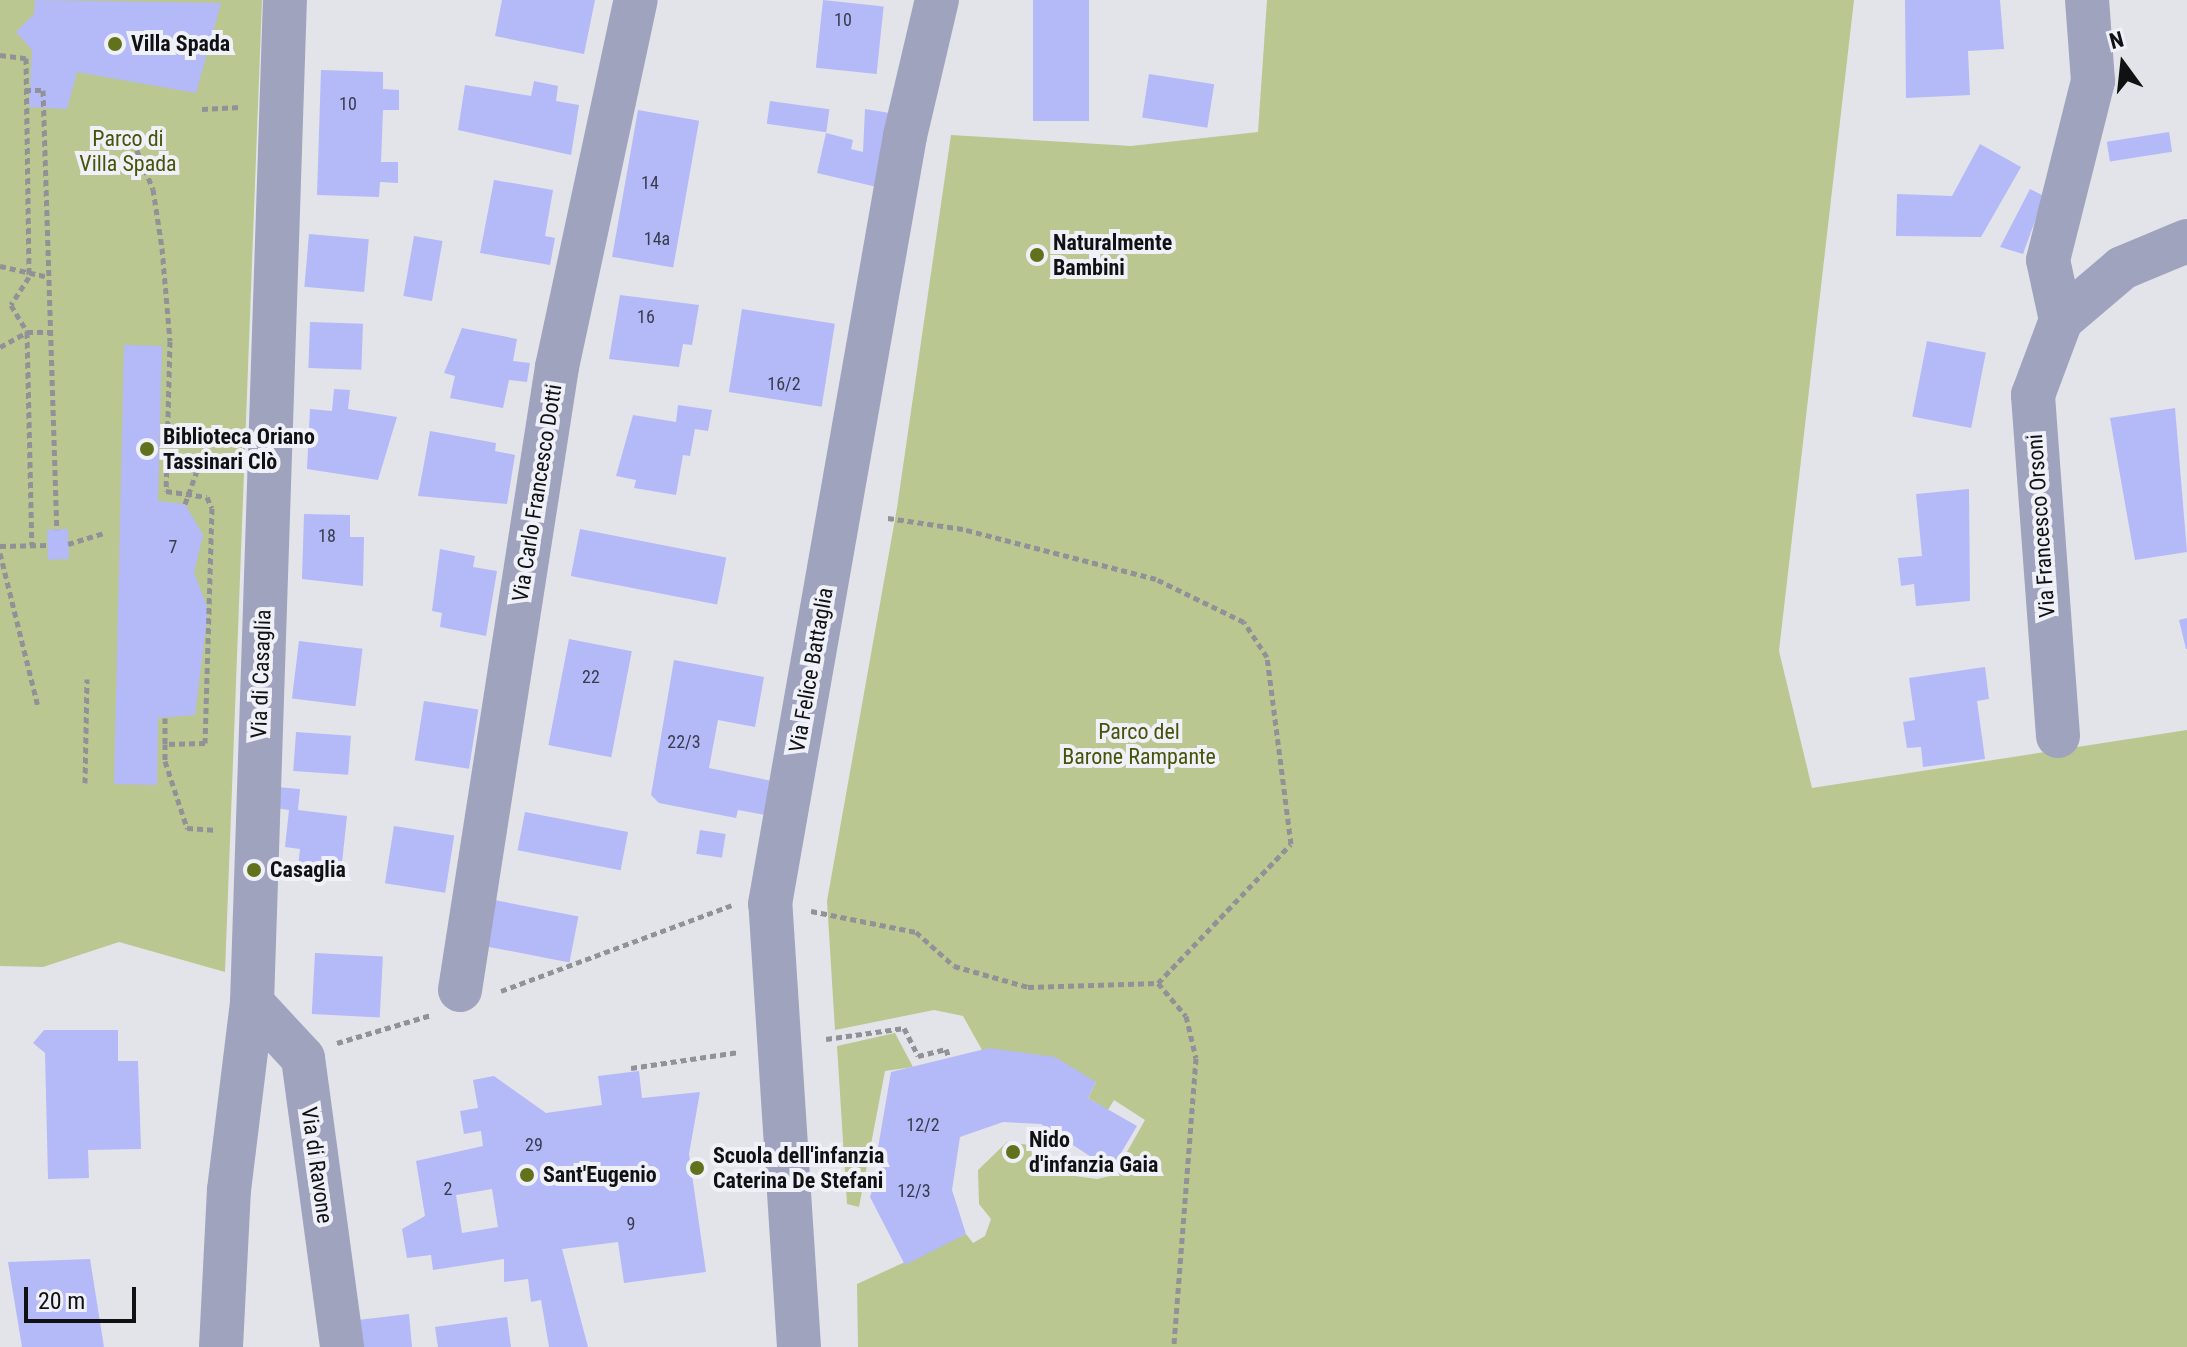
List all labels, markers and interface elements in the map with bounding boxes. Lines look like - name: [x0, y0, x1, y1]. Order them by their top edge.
- house number: 10: [834, 9, 852, 31]
- north arrow: [2083, 24, 2163, 104]
- text: N: [2107, 27, 2126, 54]
- place label: Villa Spada: [131, 31, 230, 57]
- marker: Villa Spada: [106, 35, 124, 53]
- house number: 10: [339, 93, 357, 115]
- park label: Parco di Villa Spada: [79, 125, 177, 176]
- house number: 14: [641, 172, 659, 194]
- house number: 14a: [644, 228, 670, 250]
- place label: Naturalmente Bambini: [1053, 229, 1172, 280]
- marker: Naturalmente Bambini: [1028, 246, 1046, 264]
- house number: 16: [637, 306, 655, 328]
- house number: 16/2: [767, 373, 801, 395]
- street label: Via Carlo Francesco Dotti: [507, 382, 567, 604]
- place label: Biblioteca Oriano Tassinari Clò: [163, 423, 315, 474]
- street label: Via Francesco Orsoni: [2021, 433, 2061, 619]
- marker: Biblioteca Oriano Tassinari Clò: [138, 440, 156, 458]
- house number: 18: [318, 525, 336, 547]
- house number: 7: [169, 536, 177, 558]
- street label: Via Felice Battaglia: [784, 586, 838, 754]
- street label: Via di Casaglia: [246, 609, 276, 739]
- house number: 22: [582, 666, 600, 688]
- park label: Parco del Barone Rampante: [1062, 718, 1216, 770]
- house number: 22/3: [667, 731, 701, 753]
- place label: Casaglia: [270, 857, 346, 883]
- marker: Casaglia: [245, 861, 263, 879]
- street label: Via di Ravone: [296, 1105, 338, 1225]
- house number: 12/2: [906, 1114, 940, 1136]
- place label: Nido d'infanzia Gaia: [1029, 1126, 1158, 1178]
- house number: 29: [525, 1134, 543, 1156]
- place label: Scuola dell'infanzia Caterina De Stefani: [713, 1142, 884, 1194]
- marker: Nido d'infanzia Gaia: [1004, 1143, 1022, 1161]
- marker: Scuola dell'infanzia Caterina De Stefani: [688, 1159, 706, 1177]
- place label: Sant'Eugenio: [543, 1162, 657, 1188]
- marker: Sant'Eugenio: [518, 1166, 536, 1184]
- house number: 2: [444, 1178, 452, 1200]
- house number: 12/3: [897, 1180, 931, 1202]
- house number: 9: [627, 1213, 635, 1235]
- scale bar: [28, 1271, 140, 1321]
- text: 20 m: [38, 1287, 85, 1315]

